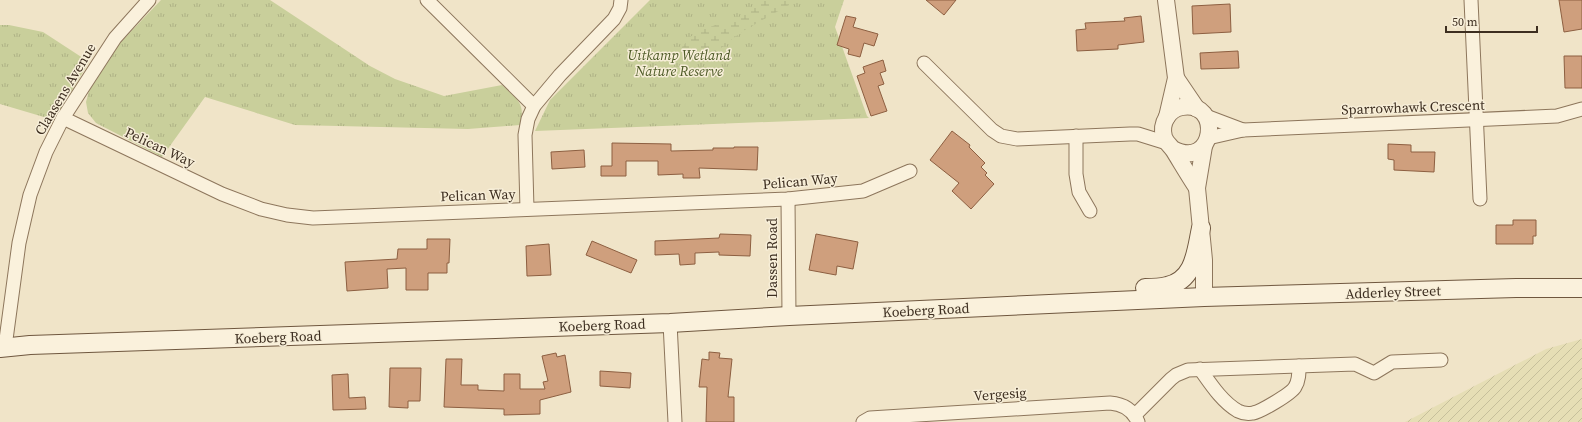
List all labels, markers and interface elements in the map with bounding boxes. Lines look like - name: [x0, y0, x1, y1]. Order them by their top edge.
- scale bar: [1446, 8, 1537, 34]
- text: 50 m: [1452, 14, 1478, 30]
- street label: Claasens Avenue: [30, 39, 100, 139]
- park label: Uitkamp Wetland Nature Reserve: [627, 45, 731, 81]
- street label: Sparrowhawk Crescent: [1341, 94, 1485, 119]
- street label: Pelican Way: [122, 122, 199, 172]
- street label: Pelican Way: [762, 168, 839, 194]
- street label: Pelican Way: [440, 184, 517, 206]
- street label: Dassen Road: [762, 218, 782, 298]
- street label: Adderley Street: [1345, 280, 1442, 304]
- street label: Koeberg Road: [882, 298, 970, 322]
- street label: Koeberg Road: [558, 313, 646, 337]
- street label: Koeberg Road: [234, 325, 322, 349]
- street label: Vergesig: [973, 382, 1027, 406]

